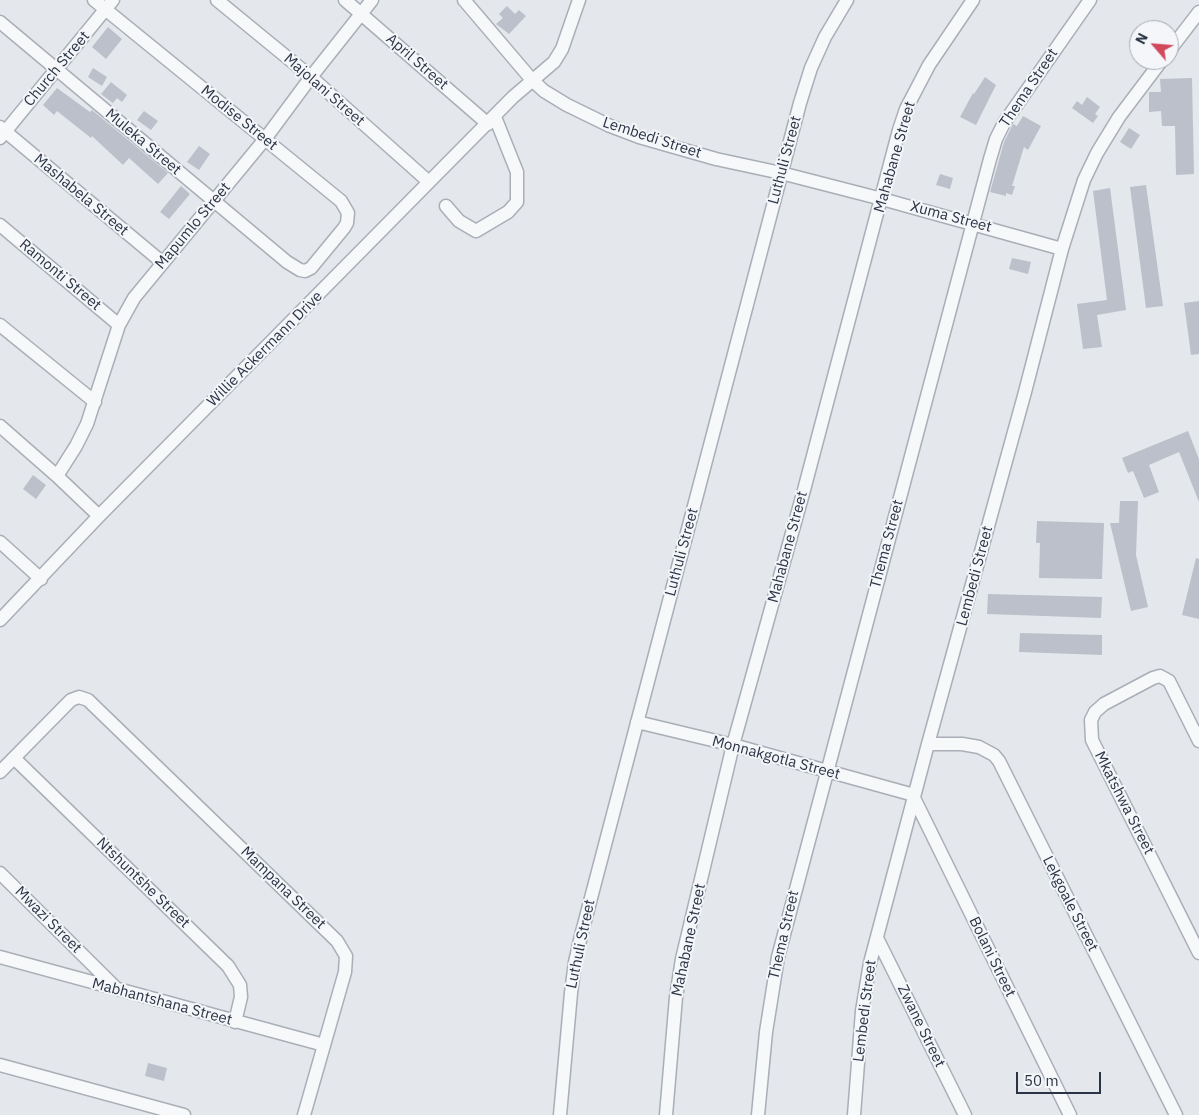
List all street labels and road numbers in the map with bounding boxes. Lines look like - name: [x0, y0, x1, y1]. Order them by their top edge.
- street label: Church Street: [20, 28, 94, 110]
- street label: April Street: [382, 30, 452, 94]
- street label: Thema Street: [996, 45, 1062, 131]
- street label: Majolani Street: [280, 50, 368, 130]
- street label: Modise Street: [197, 82, 281, 154]
- street label: Mahabane Street: [871, 99, 919, 215]
- street label: Muleka Street: [101, 105, 185, 179]
- street label: Lembedi Street: [600, 114, 704, 162]
- street label: Luthuli Street: [765, 114, 805, 206]
- street label: Mashabela Street: [30, 150, 132, 240]
- street label: Mapumlo Street: [152, 179, 234, 273]
- street label: Xuma Street: [908, 198, 994, 236]
- street label: Ramonti Street: [15, 236, 105, 314]
- street label: Willie Ackermann Drive: [204, 288, 326, 410]
- street label: Mahabane Street: [764, 489, 812, 605]
- street label: Thema Street: [867, 498, 907, 590]
- street label: Luthuli Street: [662, 506, 702, 598]
- street label: Lembedi Street: [953, 524, 997, 628]
- street label: Monnakgotla Street: [710, 732, 842, 784]
- street label: Mkatshwa Street: [1090, 749, 1158, 857]
- street label: Ntshuntshe Street: [93, 834, 193, 932]
- street label: Mampana Street: [237, 843, 329, 933]
- street label: Lekgoale Street: [1038, 853, 1102, 955]
- street label: Mahabane Street: [668, 882, 710, 998]
- street label: Mwazi Street: [11, 883, 85, 957]
- street label: Thema Street: [765, 889, 803, 981]
- street label: Luthuli Street: [563, 898, 599, 990]
- street label: Bolani Street: [965, 914, 1019, 1000]
- street label: Lembedi Street: [850, 959, 880, 1063]
- street label: Mabhantshana Street: [90, 975, 234, 1029]
- street label: Zwane Street: [893, 982, 949, 1070]

